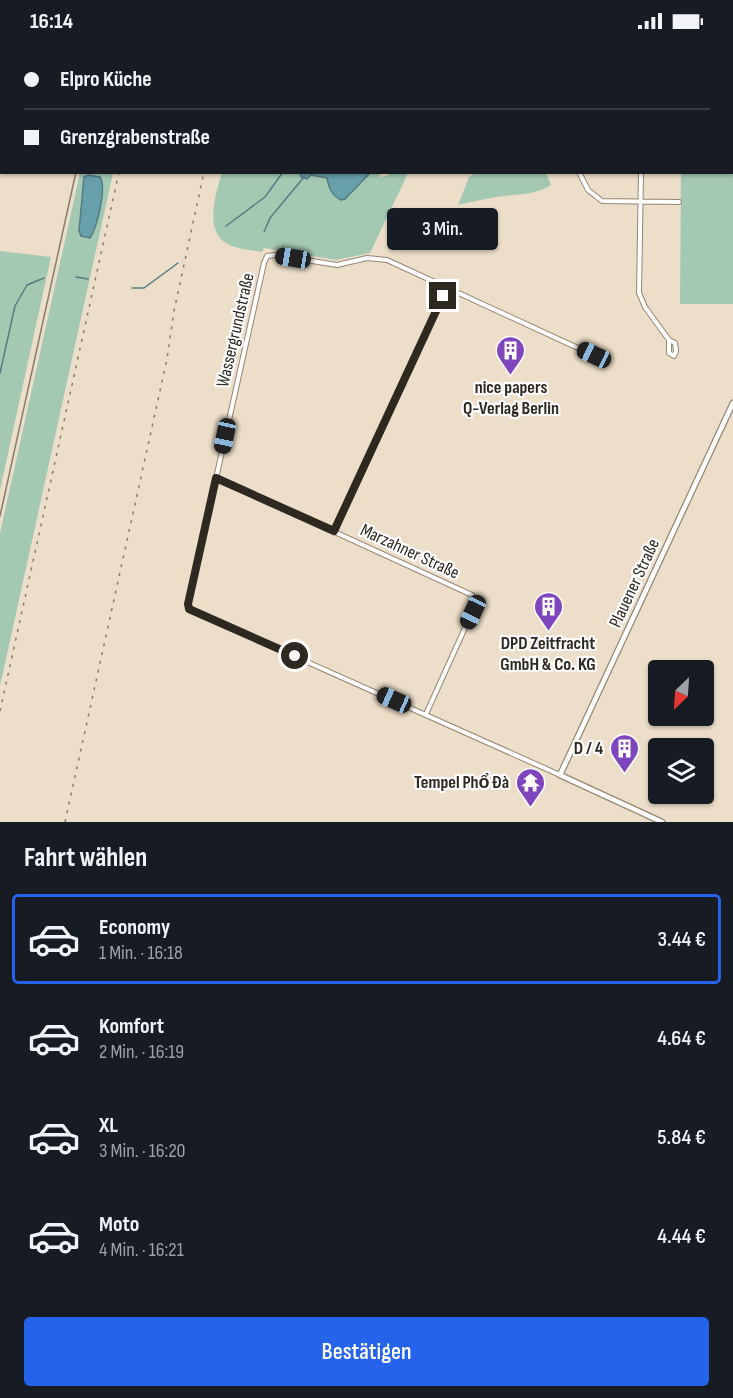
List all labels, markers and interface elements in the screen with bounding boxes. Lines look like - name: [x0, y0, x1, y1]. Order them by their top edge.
- text: 16:14: [30, 8, 73, 35]
- text: Elpro Küche: [60, 66, 152, 93]
- text: Grenzgrabenstraße: [60, 124, 210, 151]
- callout: 3 Min.: [388, 209, 498, 251]
- text: 3 Min.: [422, 217, 463, 241]
- car: [274, 246, 312, 270]
- street label: Wassergrundstraße: [212, 271, 259, 389]
- route end: [429, 282, 456, 309]
- building icon: nice papers Q-Verlag Berlin: [495, 334, 527, 376]
- car: [574, 339, 614, 371]
- place label: nice papers Q-Verlag Berlin: [463, 377, 559, 419]
- car: [212, 417, 238, 455]
- street label: Marzahner Straße: [357, 519, 463, 584]
- street label: Plauener Straße: [605, 536, 664, 631]
- building icon: DPD Zeitfracht GmbH & Co. KG: [532, 590, 564, 632]
- car: [457, 592, 489, 632]
- place label: DPD Zeitfracht GmbH & Co. KG: [500, 633, 596, 675]
- route start: [281, 642, 308, 669]
- north arrow: [648, 660, 714, 726]
- map controls: [648, 660, 714, 804]
- car: [374, 684, 414, 716]
- building icon: D / 4: [608, 732, 640, 774]
- place label: D / 4: [574, 738, 604, 759]
- button: layers: [648, 738, 714, 804]
- temple icon: Tempel Phổ Đà: [514, 766, 546, 808]
- place label: Tempel Phổ Đà: [414, 772, 509, 793]
- text: Fahrt wählen: [24, 842, 147, 874]
- icon: car: [27, 912, 81, 966]
- text: Economy: [99, 914, 170, 941]
- text: 3.44 €: [657, 926, 706, 953]
- text: 1 Min. · 16:18: [99, 941, 183, 965]
- icon: car: [27, 1011, 81, 1065]
- text: Komfort: [99, 1013, 164, 1040]
- text: 4.64 €: [657, 1025, 706, 1052]
- text: 2 Min. · 16:19: [99, 1040, 184, 1064]
- icon: car: [27, 1110, 81, 1164]
- text: XL: [99, 1112, 118, 1139]
- text: 5.84 €: [657, 1124, 706, 1151]
- text: 3 Min. · 16:20: [99, 1139, 186, 1163]
- icon: car: [27, 1209, 81, 1263]
- text: Moto: [99, 1211, 139, 1238]
- text: 4.44 €: [657, 1223, 706, 1250]
- text: 4 Min. · 16:21: [99, 1238, 184, 1262]
- button: Bestätigen: [24, 1317, 709, 1386]

